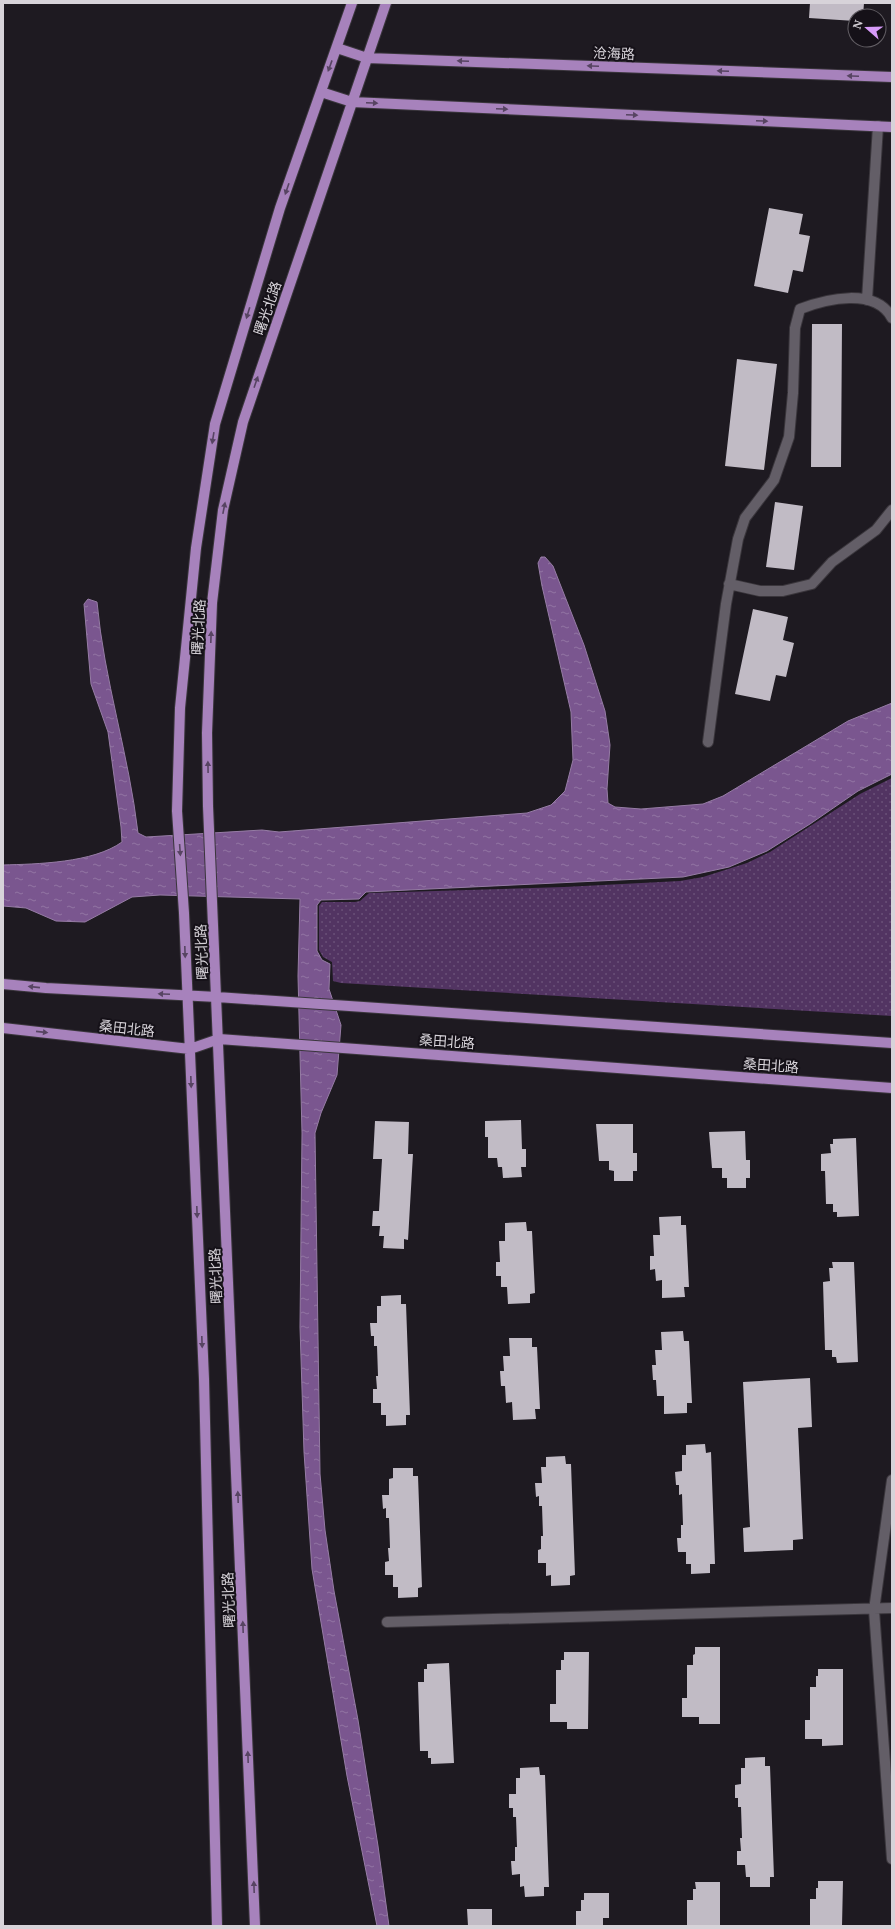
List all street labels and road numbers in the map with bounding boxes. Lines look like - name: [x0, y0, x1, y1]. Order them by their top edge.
- street label: 沧海路: [593, 43, 635, 63]
- street label: 曙光北路: [249, 278, 285, 338]
- street label: 曙光北路: [187, 599, 209, 655]
- street label: 曙光北路: [191, 924, 211, 980]
- street label: 桑田北路: [98, 1016, 156, 1040]
- street label: 桑田北路: [418, 1030, 476, 1052]
- street label: 桑田北路: [742, 1054, 800, 1076]
- street label: 曙光北路: [205, 1248, 225, 1304]
- street label: 曙光北路: [218, 1572, 238, 1628]

